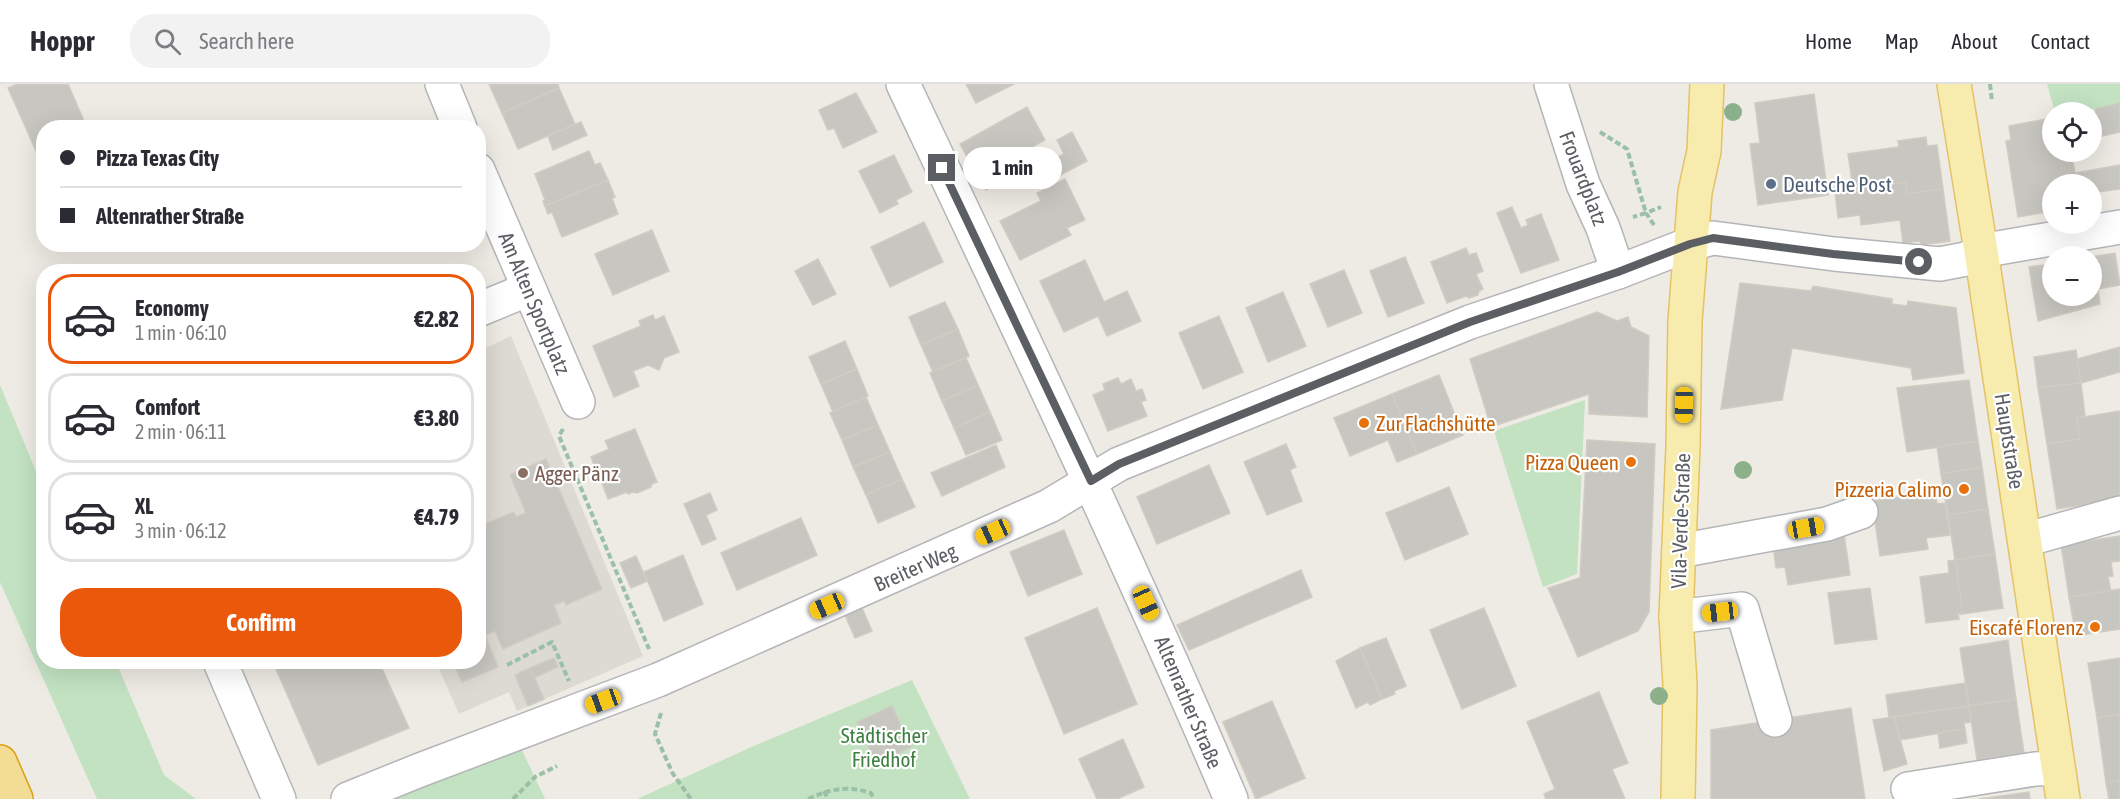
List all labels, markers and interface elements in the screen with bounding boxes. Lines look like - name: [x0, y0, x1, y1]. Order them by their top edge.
- search box: [130, 14, 550, 68]
- text: Hoppr: [30, 25, 94, 57]
- icon: search: [151, 25, 184, 58]
- text: Search here: [199, 28, 294, 54]
- text: Home: [1805, 29, 1852, 53]
- text: Map: [1885, 29, 1919, 53]
- text: About: [1952, 29, 1998, 53]
- text: Contact: [2031, 29, 2090, 53]
- map controls: [2042, 102, 2102, 306]
- button: locate: [2042, 102, 2102, 162]
- street label: Frouardplatz: [1555, 127, 1613, 229]
- text: Pizza Texas City: [96, 145, 219, 171]
- callout: 1 min: [963, 147, 1062, 189]
- route end: [928, 154, 955, 181]
- text: 1 min: [992, 156, 1033, 179]
- place label: Deutsche Post: [1783, 172, 1892, 196]
- button: +: [2042, 174, 2102, 234]
- marker: Deutsche Post: [1764, 177, 1778, 191]
- text: Altenrather Straße: [96, 203, 244, 229]
- street label: Am Alten Sportplatz: [494, 228, 576, 378]
- button: −: [2042, 246, 2102, 306]
- route start: [1905, 248, 1932, 275]
- icon: car: [63, 292, 117, 346]
- text: Economy: [135, 295, 209, 321]
- text: €2.82: [414, 306, 459, 332]
- text: 1 min · 06:10: [135, 321, 227, 344]
- car: [1675, 387, 1693, 423]
- icon: car: [63, 391, 117, 445]
- street label: Hauptstraße: [1991, 391, 2029, 491]
- text: Comfort: [135, 394, 200, 420]
- text: €3.80: [414, 405, 459, 431]
- place label: Zur Flachshütte: [1376, 411, 1496, 435]
- marker: Zur Flachshütte: [1357, 416, 1371, 430]
- text: 2 min · 06:11: [135, 420, 227, 443]
- place label: Pizza Queen: [1525, 450, 1619, 474]
- street label: Vila-Verde-Straße: [1666, 453, 1694, 589]
- marker: Pizza Queen: [1624, 455, 1638, 469]
- place label: Agger Pänz: [535, 461, 619, 485]
- marker: Agger Pänz: [516, 466, 530, 480]
- place label: Pizzeria Calimo: [1835, 477, 1952, 501]
- marker: Pizzeria Calimo: [1957, 482, 1971, 496]
- icon: car: [63, 490, 117, 544]
- text: XL: [135, 493, 153, 519]
- text: €4.79: [414, 504, 459, 530]
- car: [973, 516, 1013, 548]
- car: [1787, 516, 1825, 540]
- text: 3 min · 06:12: [135, 519, 227, 542]
- street label: Breiter Weg: [870, 538, 960, 596]
- car: [1130, 583, 1162, 623]
- button: Confirm: [60, 588, 462, 657]
- car: [807, 590, 847, 622]
- car: [1701, 601, 1739, 623]
- place label: Eiscafé Florenz: [1969, 615, 2083, 639]
- marker: Eiscafé Florenz: [2088, 620, 2102, 634]
- street label: Altenrather Straße: [1150, 632, 1228, 772]
- car: [583, 686, 623, 716]
- park label: Städtischer Friedhof: [841, 723, 928, 771]

